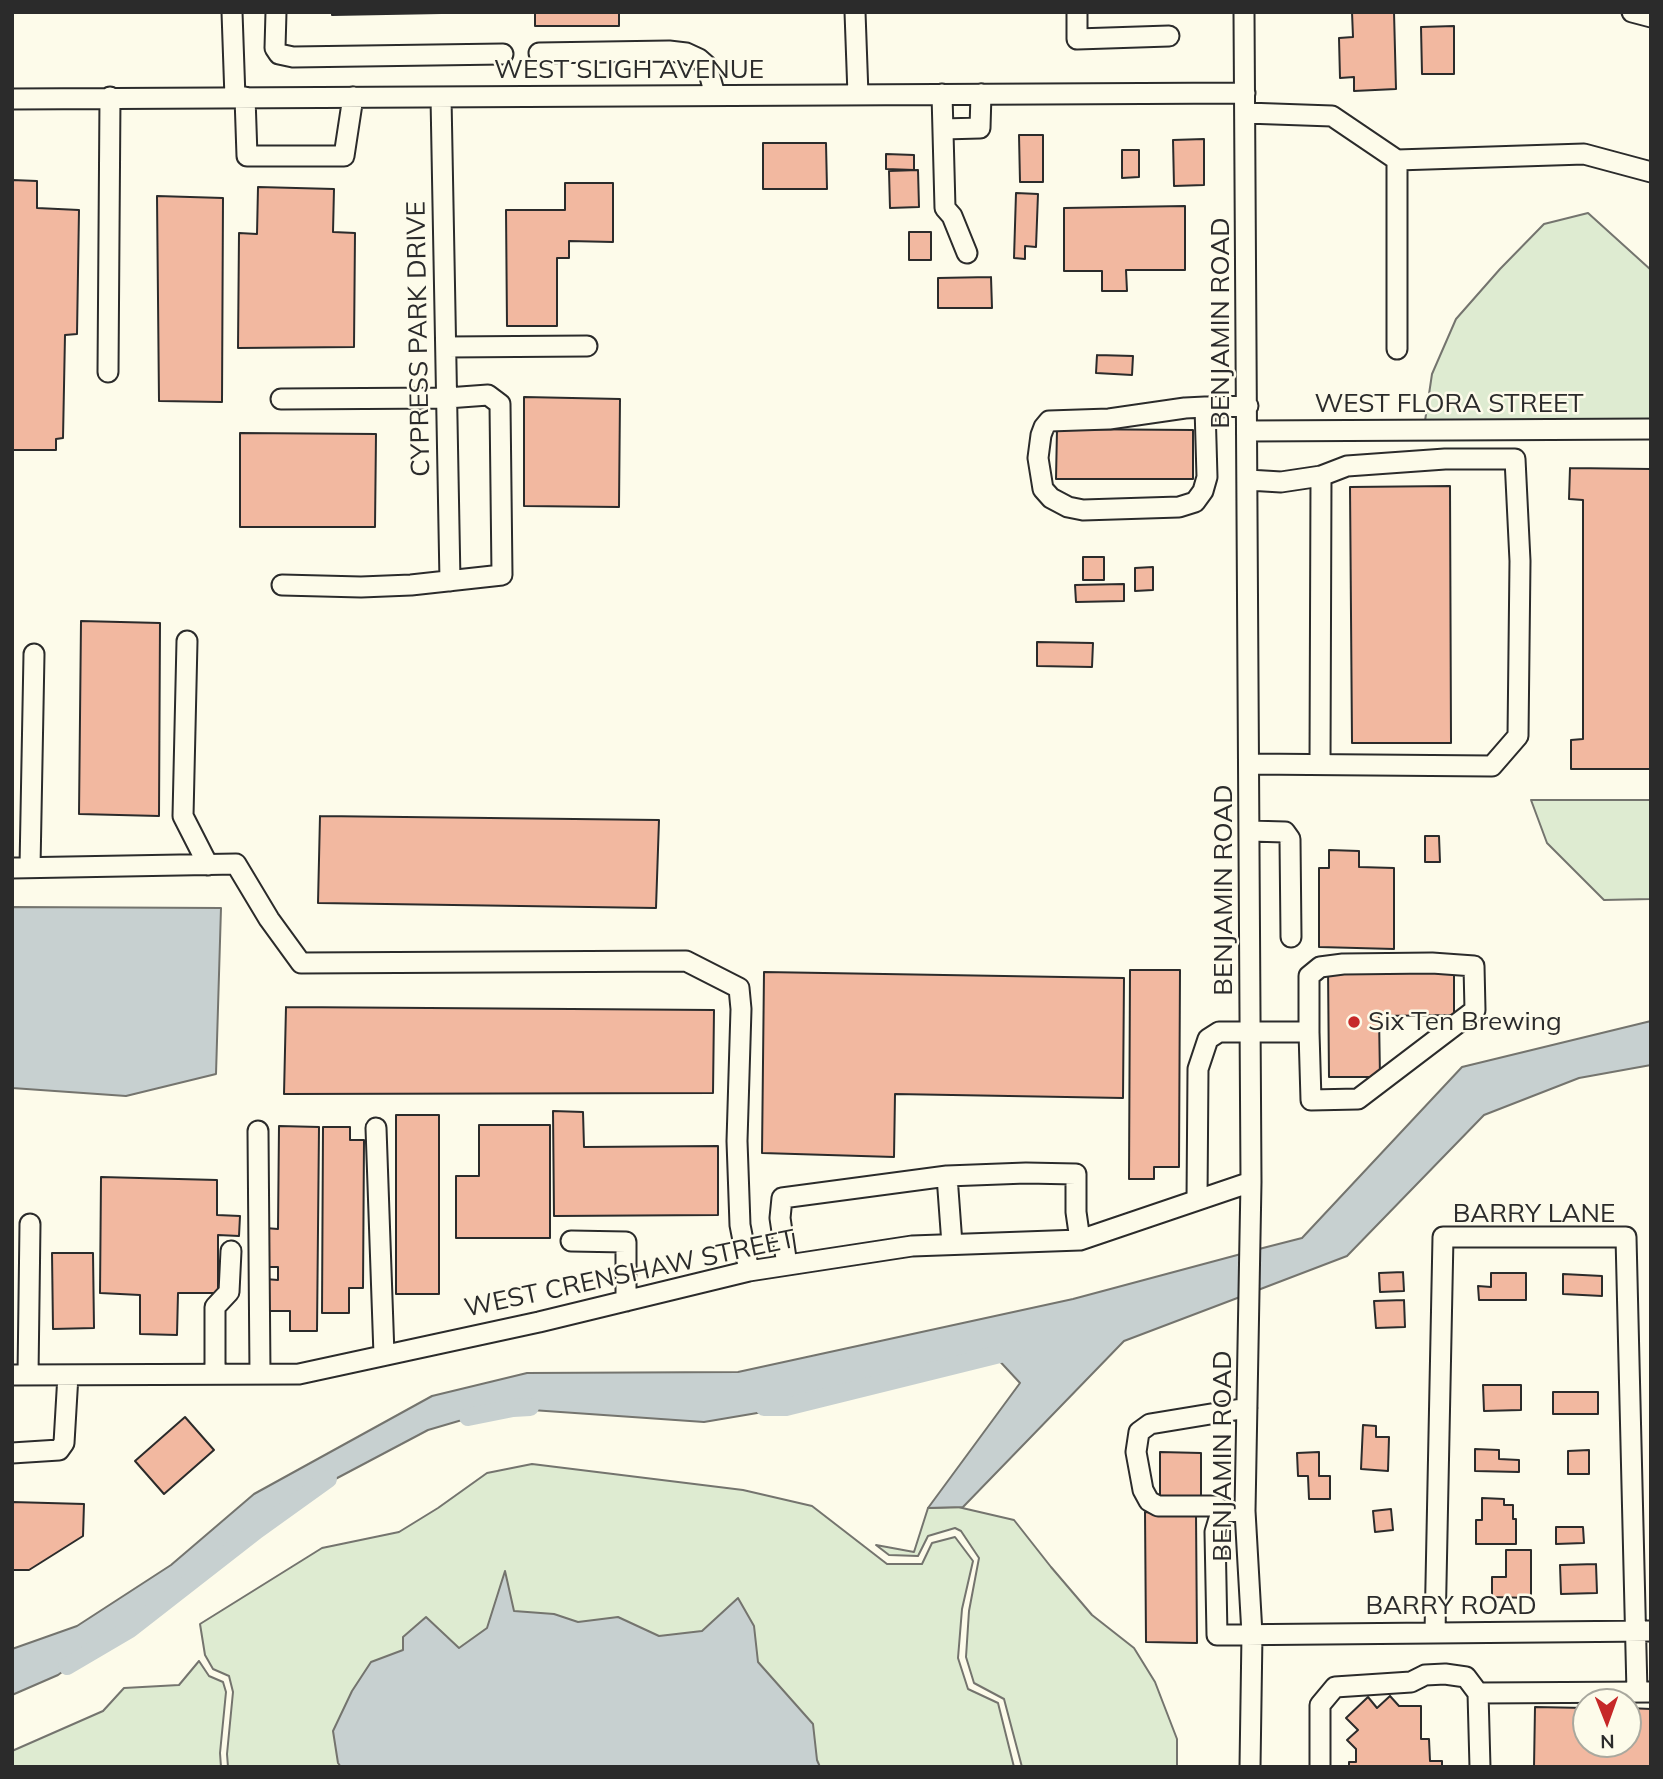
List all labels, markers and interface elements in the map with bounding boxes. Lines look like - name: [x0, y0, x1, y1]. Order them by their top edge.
- street label: WEST SLIGH AVENUE: [494, 54, 764, 86]
- street label: CYPRESS PARK DRIVE: [401, 201, 437, 477]
- street label: BENJAMIN ROAD: [1205, 217, 1237, 429]
- street label: WEST FLORA STREET: [1314, 388, 1584, 420]
- street label: BENJAMIN ROAD: [1208, 784, 1240, 996]
- place label: Six Ten Brewing: [1368, 1006, 1562, 1038]
- marker: Six Ten Brewing: [1346, 1014, 1362, 1030]
- street label: BARRY LANE: [1453, 1198, 1615, 1230]
- street label: WEST CRENSHAW STREET: [462, 1224, 798, 1324]
- street label: BENJAMIN ROAD: [1207, 1350, 1239, 1562]
- street label: BARRY ROAD: [1365, 1590, 1537, 1622]
- north arrow: [1572, 1688, 1642, 1758]
- text: N: [1600, 1730, 1615, 1754]

